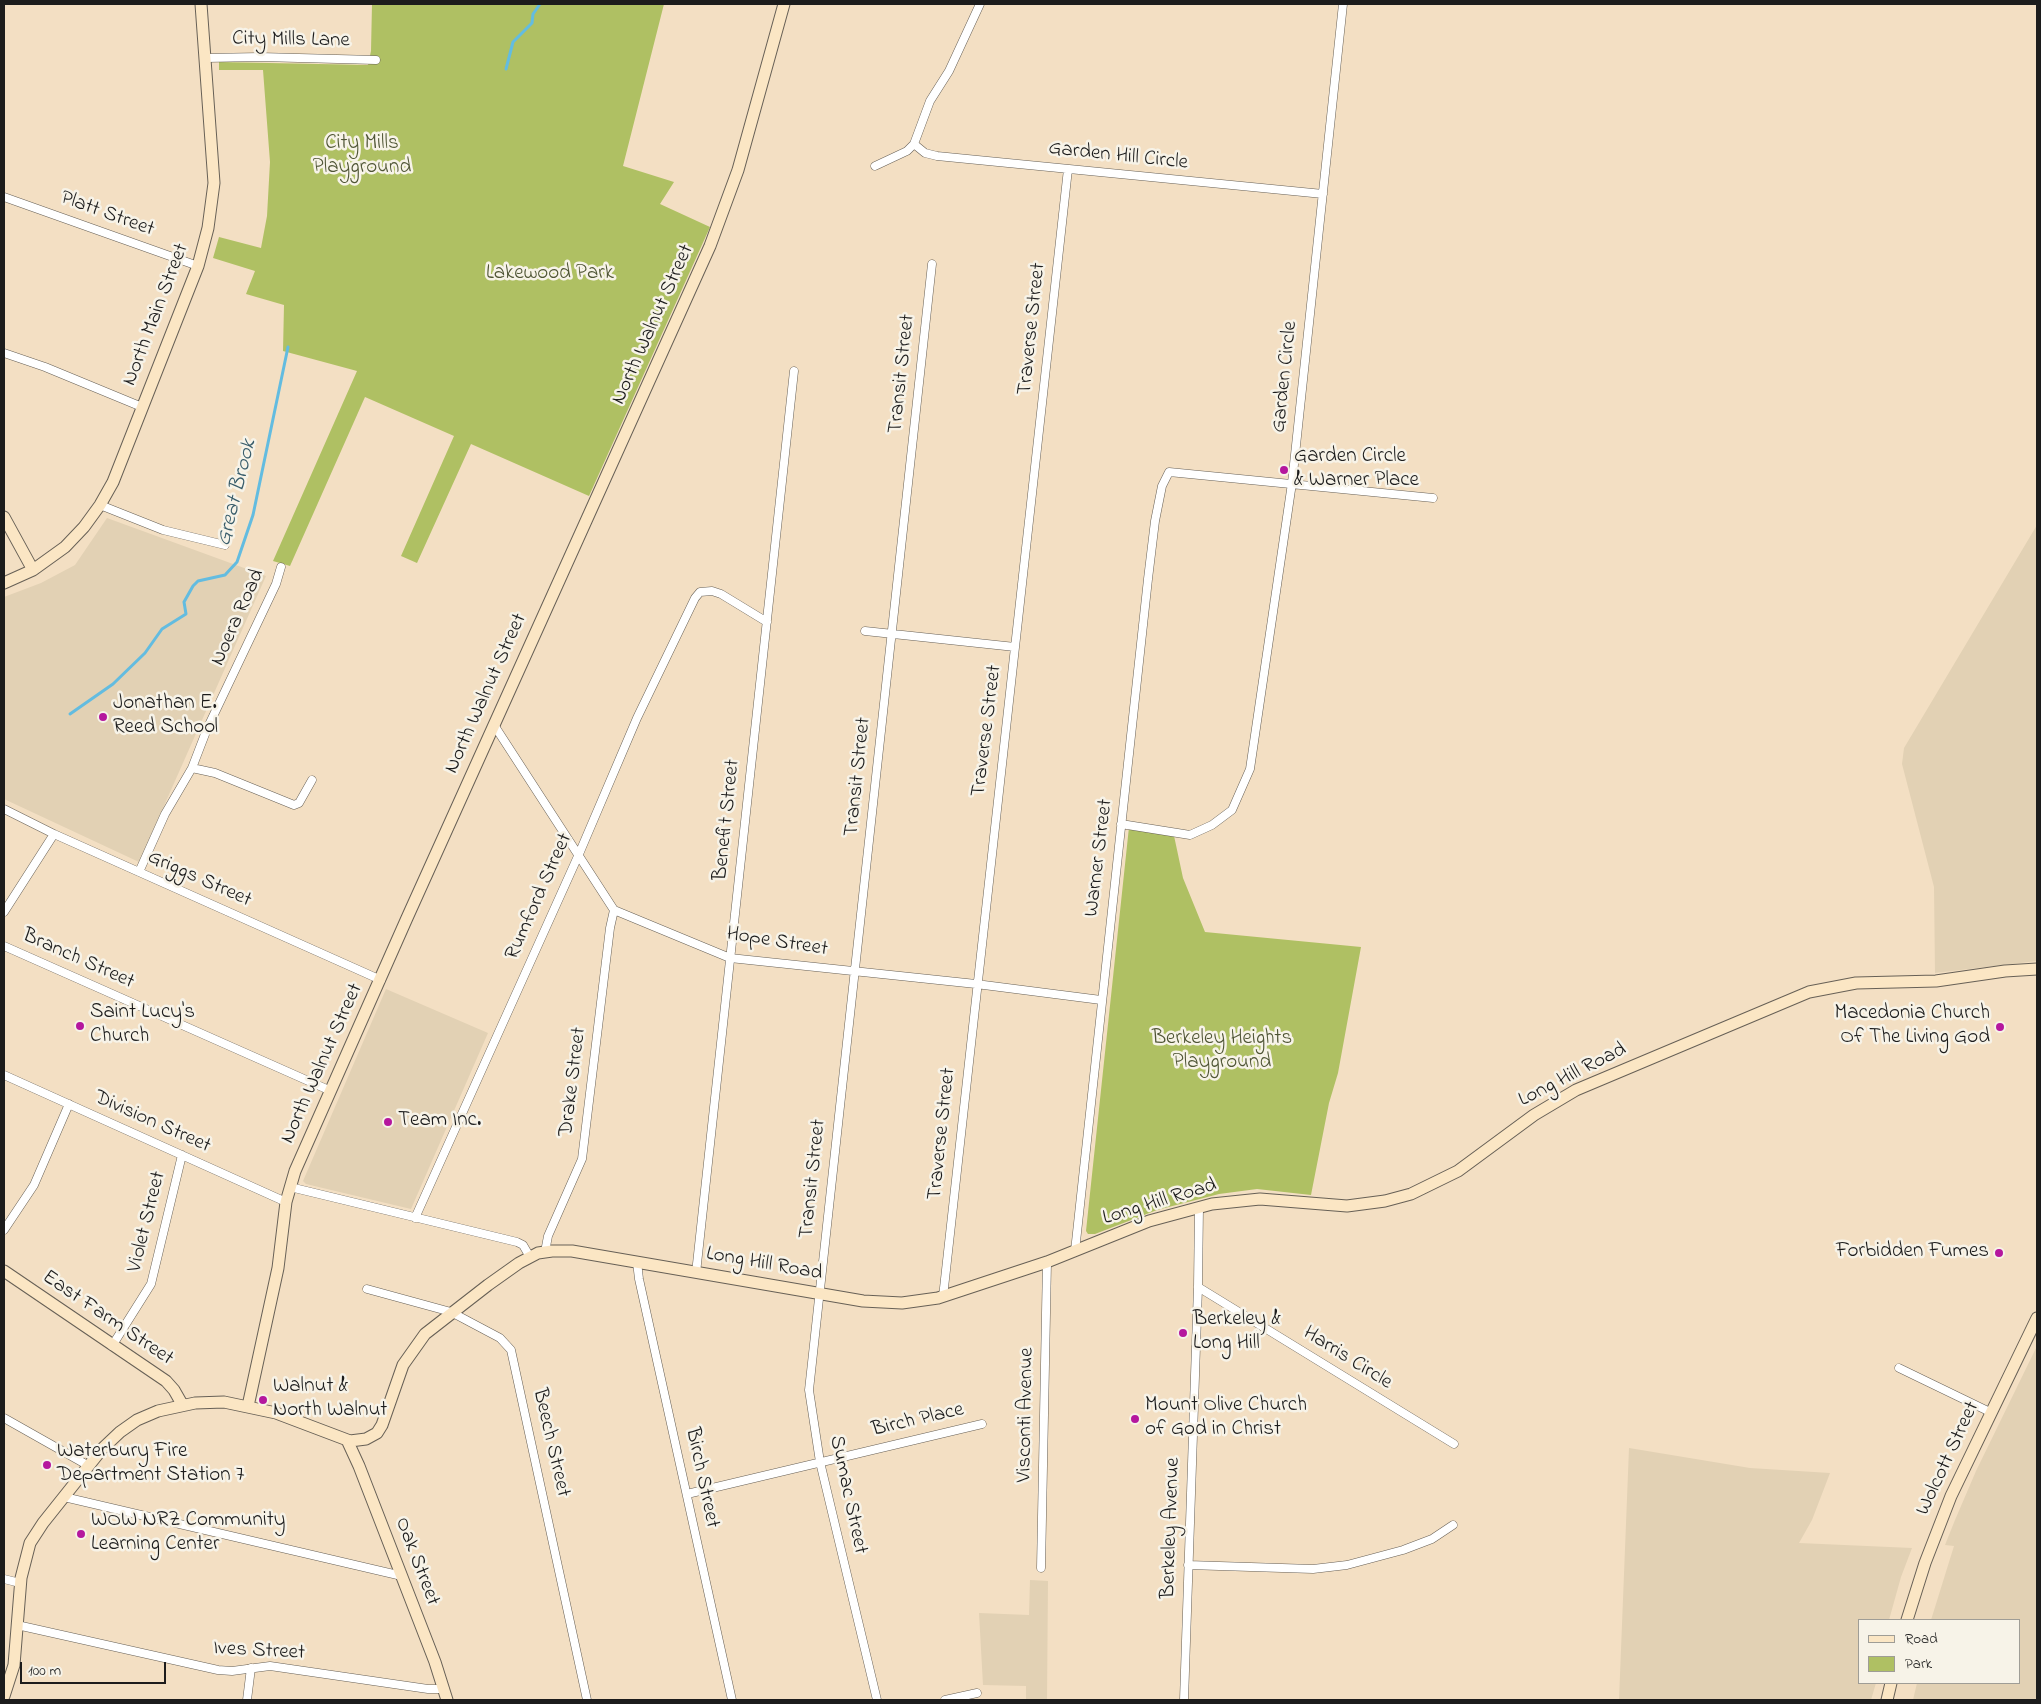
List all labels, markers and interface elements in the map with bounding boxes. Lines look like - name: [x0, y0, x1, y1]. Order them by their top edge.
- street label: City Mills Lane: [232, 27, 350, 55]
- park label: City Mills Playground: [313, 132, 411, 182]
- street label: Garden Hill Circle: [1047, 137, 1189, 177]
- street label: Platt Street: [57, 186, 157, 244]
- street label: North Main Street: [118, 240, 196, 390]
- street label: North Walnut Street: [607, 241, 701, 409]
- park label: Lakewood Park: [486, 262, 614, 288]
- street label: Traverse Street: [1014, 262, 1052, 396]
- street label: Transit Street: [884, 313, 922, 435]
- street label: Garden Circle: [1268, 320, 1304, 434]
- water label: Great Brook: [212, 437, 264, 549]
- place label: Garden Circle & Warner Place: [1294, 445, 1419, 495]
- marker: Garden Circle & Warner Place: [1278, 464, 1290, 476]
- street label: Noera Road: [206, 566, 272, 670]
- street label: North Walnut Street: [440, 610, 534, 778]
- street label: Traverse Street: [967, 664, 1009, 798]
- place label: Jonathan E. Reed School: [113, 692, 218, 742]
- marker: Jonathan E. Reed School: [97, 711, 109, 723]
- street label: Transit Street: [840, 716, 878, 838]
- street label: Benefit Street: [709, 758, 747, 882]
- street label: Warner Street: [1080, 798, 1120, 918]
- street label: Rumford Street: [501, 830, 579, 964]
- street label: Griggs Street: [143, 846, 255, 914]
- street label: Hope Street: [725, 923, 829, 963]
- street label: Branch Street: [18, 924, 138, 996]
- street label: North Walnut Street: [276, 980, 370, 1148]
- place label: Saint Lucy's Church: [90, 1001, 195, 1051]
- place label: Macedonia Church Of The Living God: [1834, 1002, 1990, 1052]
- marker: Saint Lucy's Church: [74, 1020, 86, 1032]
- marker: Macedonia Church Of The Living God: [1994, 1021, 2006, 1033]
- street label: Drake Street: [555, 1026, 593, 1138]
- park label: Berkeley Heights Playground: [1152, 1027, 1292, 1077]
- street label: Long Hill Road: [1515, 1038, 1631, 1114]
- street label: Traverse Street: [924, 1067, 962, 1201]
- street label: Division Street: [90, 1086, 214, 1160]
- place label: Team Inc.: [398, 1109, 481, 1135]
- marker: Team Inc.: [382, 1116, 394, 1128]
- street label: Transit Street: [795, 1118, 833, 1240]
- street label: Violet Street: [123, 1169, 173, 1275]
- street label: Long Hill Road: [1100, 1174, 1220, 1232]
- place label: Forbidden Fumes: [1836, 1240, 1989, 1266]
- street label: Long Hill Road: [704, 1242, 824, 1288]
- marker: Forbidden Fumes: [1993, 1247, 2005, 1259]
- street label: East Farm Street: [37, 1266, 177, 1372]
- place label: Berkeley & Long Hill: [1193, 1308, 1281, 1358]
- street label: Harris Circle: [1298, 1322, 1396, 1396]
- marker: Berkeley & Long Hill: [1177, 1327, 1189, 1339]
- street label: Visconti Avenue: [1013, 1347, 1041, 1483]
- place label: Walnut & North Walnut: [273, 1375, 387, 1425]
- street label: Beech Street: [525, 1386, 575, 1500]
- marker: Walnut & North Walnut: [257, 1394, 269, 1406]
- place label: Mount Olive Church of God in Christ: [1145, 1394, 1307, 1444]
- street label: Birch Place: [870, 1398, 966, 1444]
- street label: Wolcott Street: [1912, 1398, 1986, 1520]
- marker: Mount Olive Church of God in Christ: [1129, 1413, 1141, 1425]
- street label: Birch Street: [678, 1426, 724, 1530]
- street label: Sumac Street: [822, 1433, 872, 1557]
- place label: Waterbury Fire Department Station 7: [57, 1440, 244, 1490]
- street label: Berkeley Avenue: [1157, 1457, 1187, 1599]
- marker: Waterbury Fire Department Station 7: [41, 1459, 53, 1471]
- place label: WOW NRZ Community Learning Center: [91, 1509, 285, 1559]
- street label: Oak Street: [388, 1514, 444, 1610]
- marker: WOW NRZ Community Learning Center: [75, 1528, 87, 1540]
- legend: [1858, 1619, 2021, 1684]
- text: Road: [1905, 1628, 1938, 1650]
- street label: Ives Street: [212, 1637, 306, 1667]
- scale bar: [22, 1652, 169, 1684]
- text: Park: [1905, 1653, 1932, 1675]
- text: 100 m: [28, 1660, 61, 1682]

